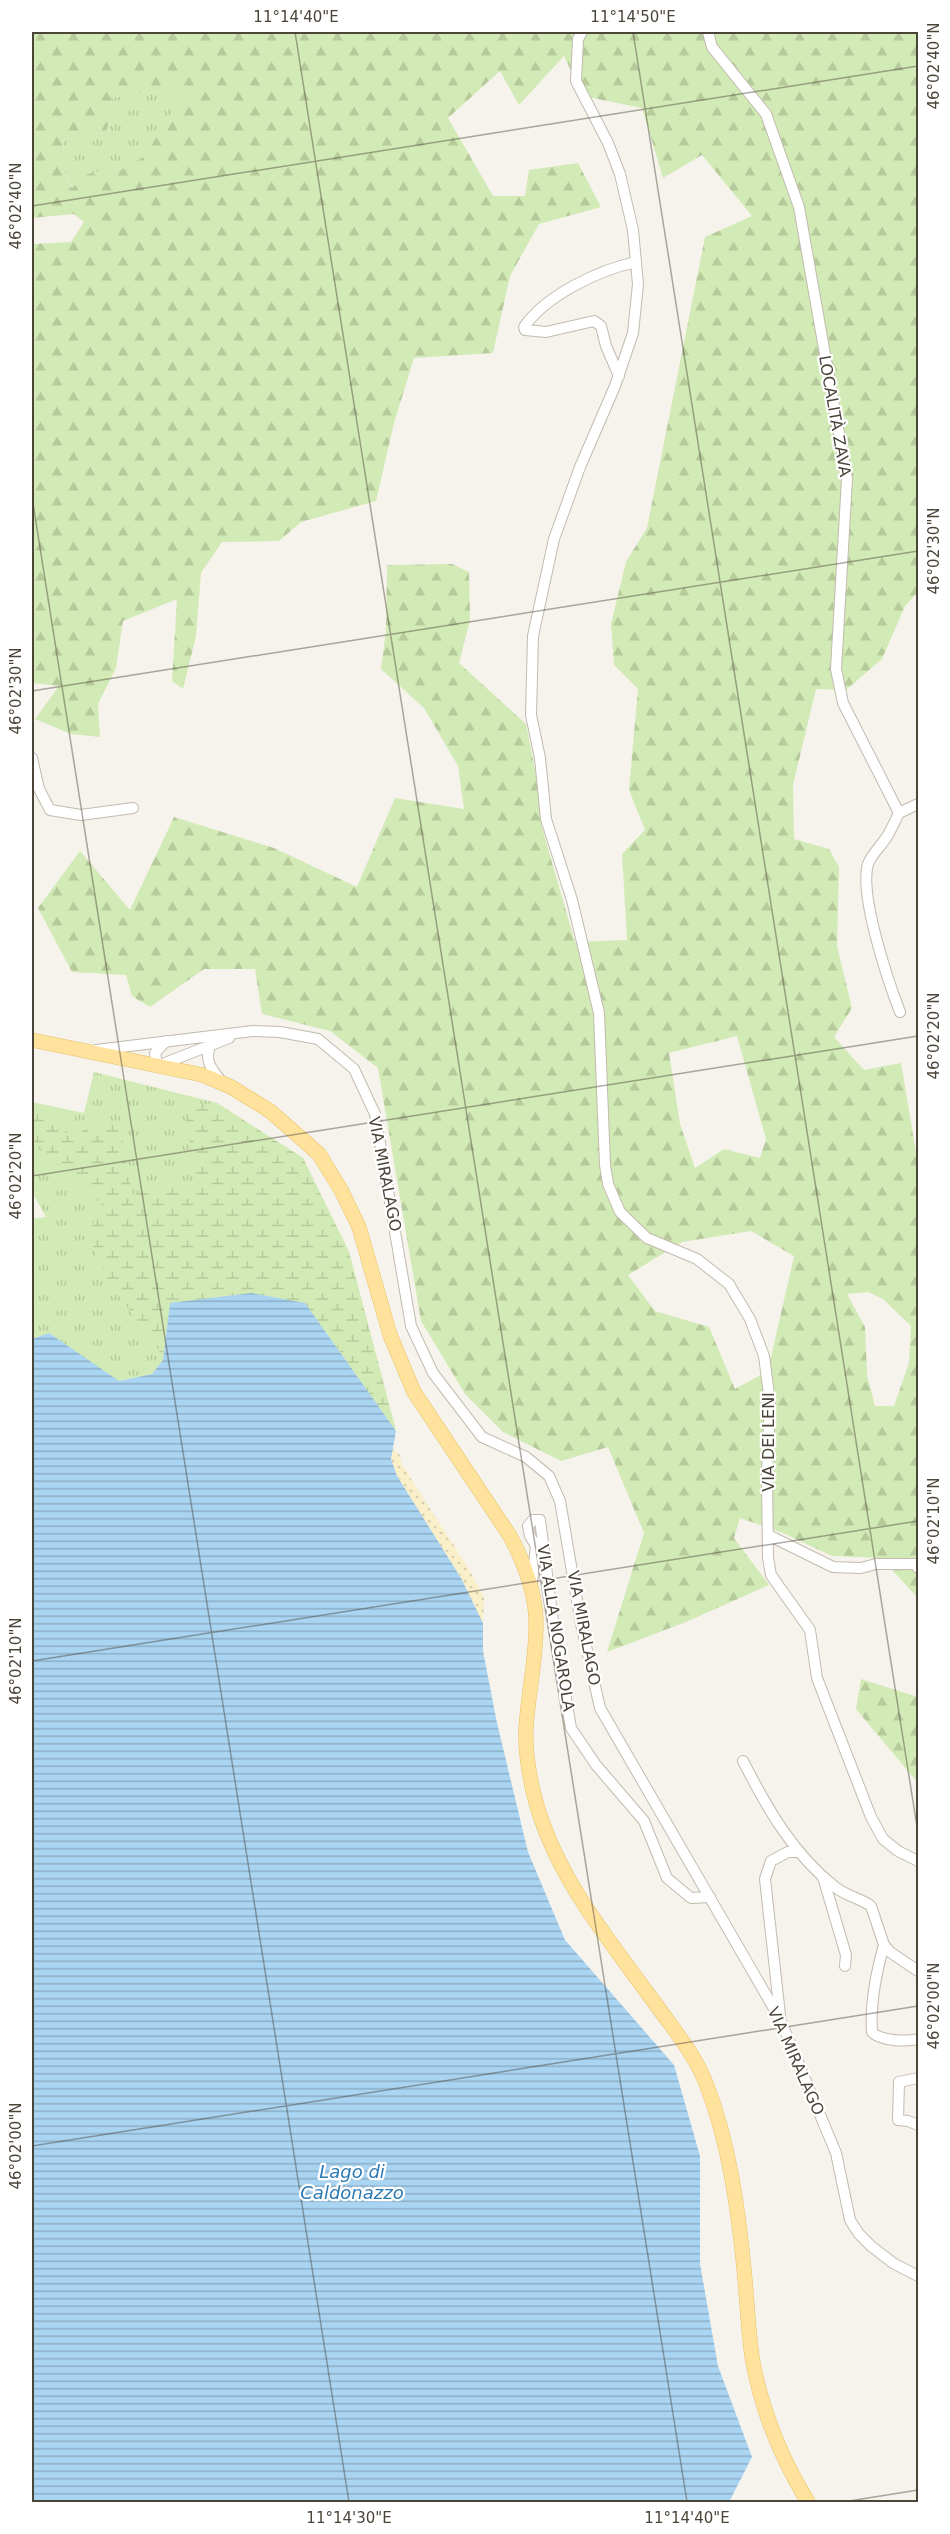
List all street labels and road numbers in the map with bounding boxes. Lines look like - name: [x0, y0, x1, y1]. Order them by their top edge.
- street label: LOCALITÀ ZAVA: [815, 354, 855, 478]
- street label: VIA MIRALAGO: [365, 1115, 405, 1233]
- street label: VIA DEI LENI: [759, 1392, 778, 1492]
- street label: VIA ALLA NOGAROLA: [533, 1543, 579, 1713]
- street label: VIA MIRALAGO: [564, 1569, 604, 1687]
- street label: VIA MIRALAGO: [764, 2004, 828, 2118]

